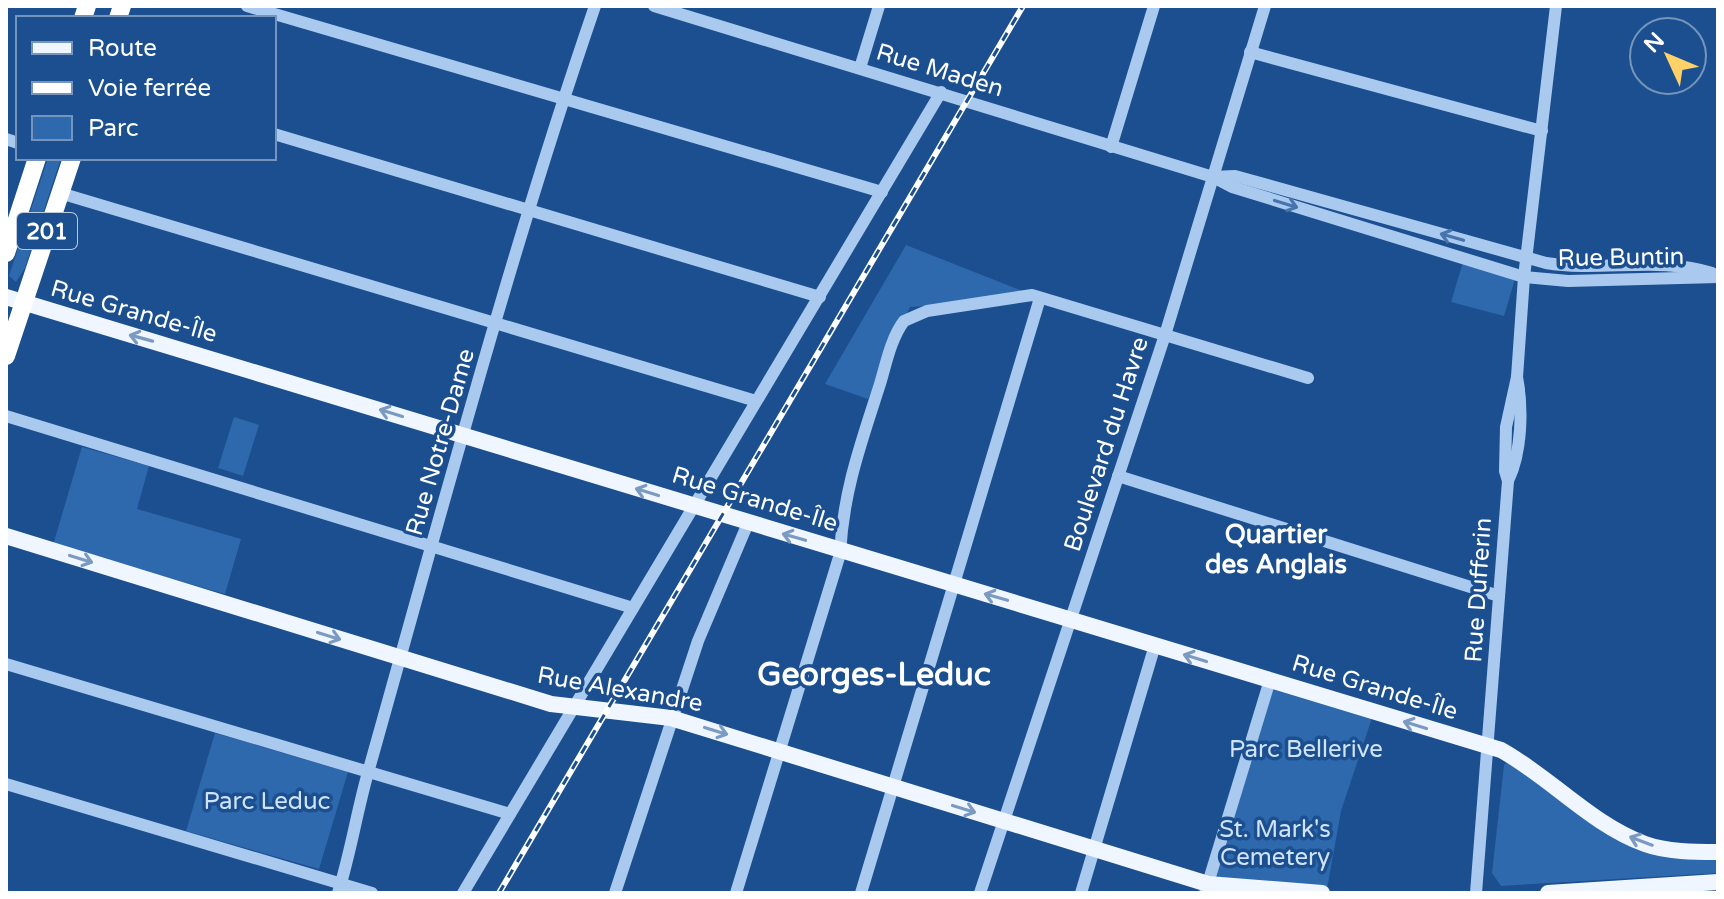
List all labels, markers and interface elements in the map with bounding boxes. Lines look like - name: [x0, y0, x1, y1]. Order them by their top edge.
- legend: [16, 16, 276, 160]
- north arrow: [1628, 16, 1708, 96]
- text: N: [1639, 27, 1670, 58]
- text: Route: [88, 34, 157, 63]
- street label: Rue Maden: [873, 37, 1007, 104]
- text: Voie ferrée: [88, 74, 211, 103]
- text: Parc: [88, 114, 139, 143]
- one-way arrow: [1272, 197, 1298, 212]
- road number: 201: [17, 213, 77, 249]
- one-way arrow: [1440, 229, 1466, 244]
- street label: Rue Buntin: [1557, 242, 1685, 273]
- street label: Rue Grande-Île: [47, 274, 220, 349]
- one-way arrow: [129, 330, 155, 345]
- street label: Boulevard du Havre: [1058, 333, 1155, 555]
- street label: Rue Notre-Dame: [400, 345, 481, 539]
- one-way arrow: [378, 405, 404, 420]
- street label: Rue Grande-Île: [669, 461, 841, 538]
- one-way arrow: [635, 484, 661, 499]
- street label: Rue Dufferin: [1459, 517, 1498, 663]
- district label: Quartier des Anglais: [1205, 519, 1347, 580]
- one-way arrow: [782, 528, 808, 543]
- one-way arrow: [68, 552, 93, 567]
- one-way arrow: [984, 589, 1010, 604]
- one-way arrow: [316, 630, 341, 644]
- one-way arrow: [1183, 649, 1208, 664]
- street label: Rue Grande-Île: [1289, 649, 1461, 726]
- district label: Georges-Leduc: [757, 656, 991, 694]
- street label: Rue Alexandre: [535, 661, 705, 718]
- one-way arrow: [1403, 717, 1428, 731]
- one-way arrow: [702, 724, 728, 739]
- park label: Parc Bellerive: [1229, 735, 1383, 764]
- park label: Parc Leduc: [204, 787, 330, 816]
- one-way arrow: [951, 802, 976, 817]
- park label: St. Mark's Cemetery: [1219, 815, 1331, 872]
- one-way arrow: [1629, 833, 1654, 847]

